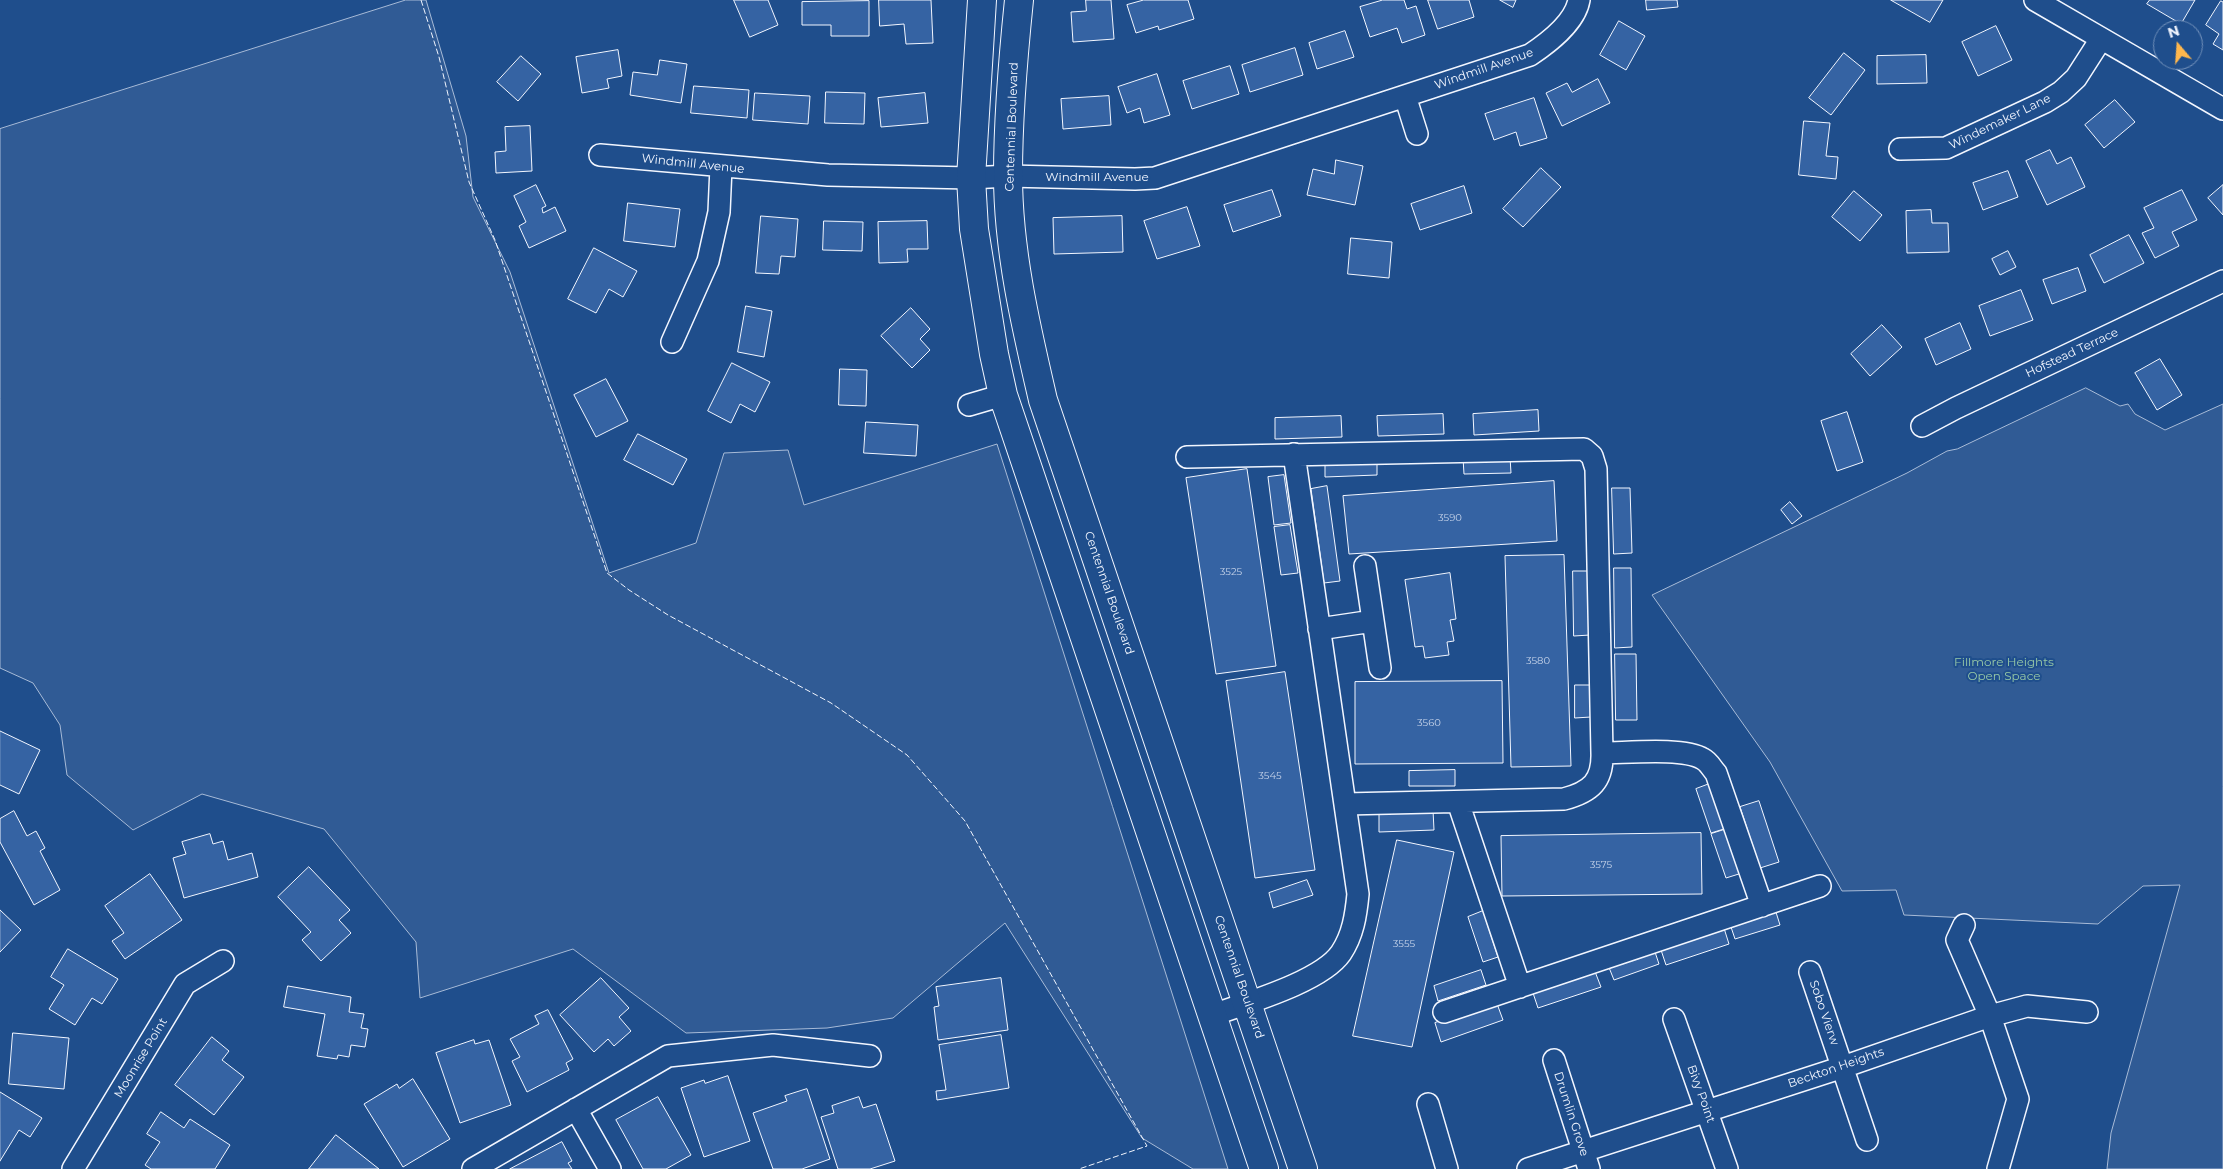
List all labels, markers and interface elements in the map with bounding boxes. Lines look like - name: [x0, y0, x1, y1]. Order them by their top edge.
- north arrow: [2153, 20, 2203, 70]
- text: N: [2166, 21, 2182, 42]
- street label: Windmill Avenue: [1433, 45, 1535, 93]
- street label: Centennial Boulevard: [1003, 62, 1021, 192]
- street label: Windemaker Lane: [1947, 91, 2053, 153]
- street label: Windmill Avenue: [641, 151, 745, 177]
- street label: Windmill Avenue: [1045, 170, 1149, 184]
- street label: Hofstead Terrace: [2023, 325, 2121, 381]
- house number: 3590: [1438, 512, 1462, 524]
- street label: Centennial Boulevard: [1081, 529, 1137, 657]
- house number: 3525: [1220, 566, 1242, 578]
- house number: 3580: [1526, 655, 1550, 667]
- park label: Fillmore Heights Open Space: [1954, 655, 2054, 683]
- house number: 3560: [1417, 717, 1441, 729]
- house number: 3545: [1258, 770, 1282, 782]
- house number: 3575: [1590, 859, 1612, 871]
- street label: Centennial Boulevard: [1211, 913, 1267, 1041]
- house number: 3555: [1393, 938, 1415, 950]
- street label: Sobo Vierw: [1806, 979, 1842, 1047]
- street label: Moonrise Point: [111, 1015, 171, 1101]
- street label: Beckton Heights: [1786, 1045, 1886, 1091]
- street label: Bivy Point: [1684, 1063, 1718, 1125]
- street label: Drumlin Grove: [1551, 1070, 1591, 1158]

